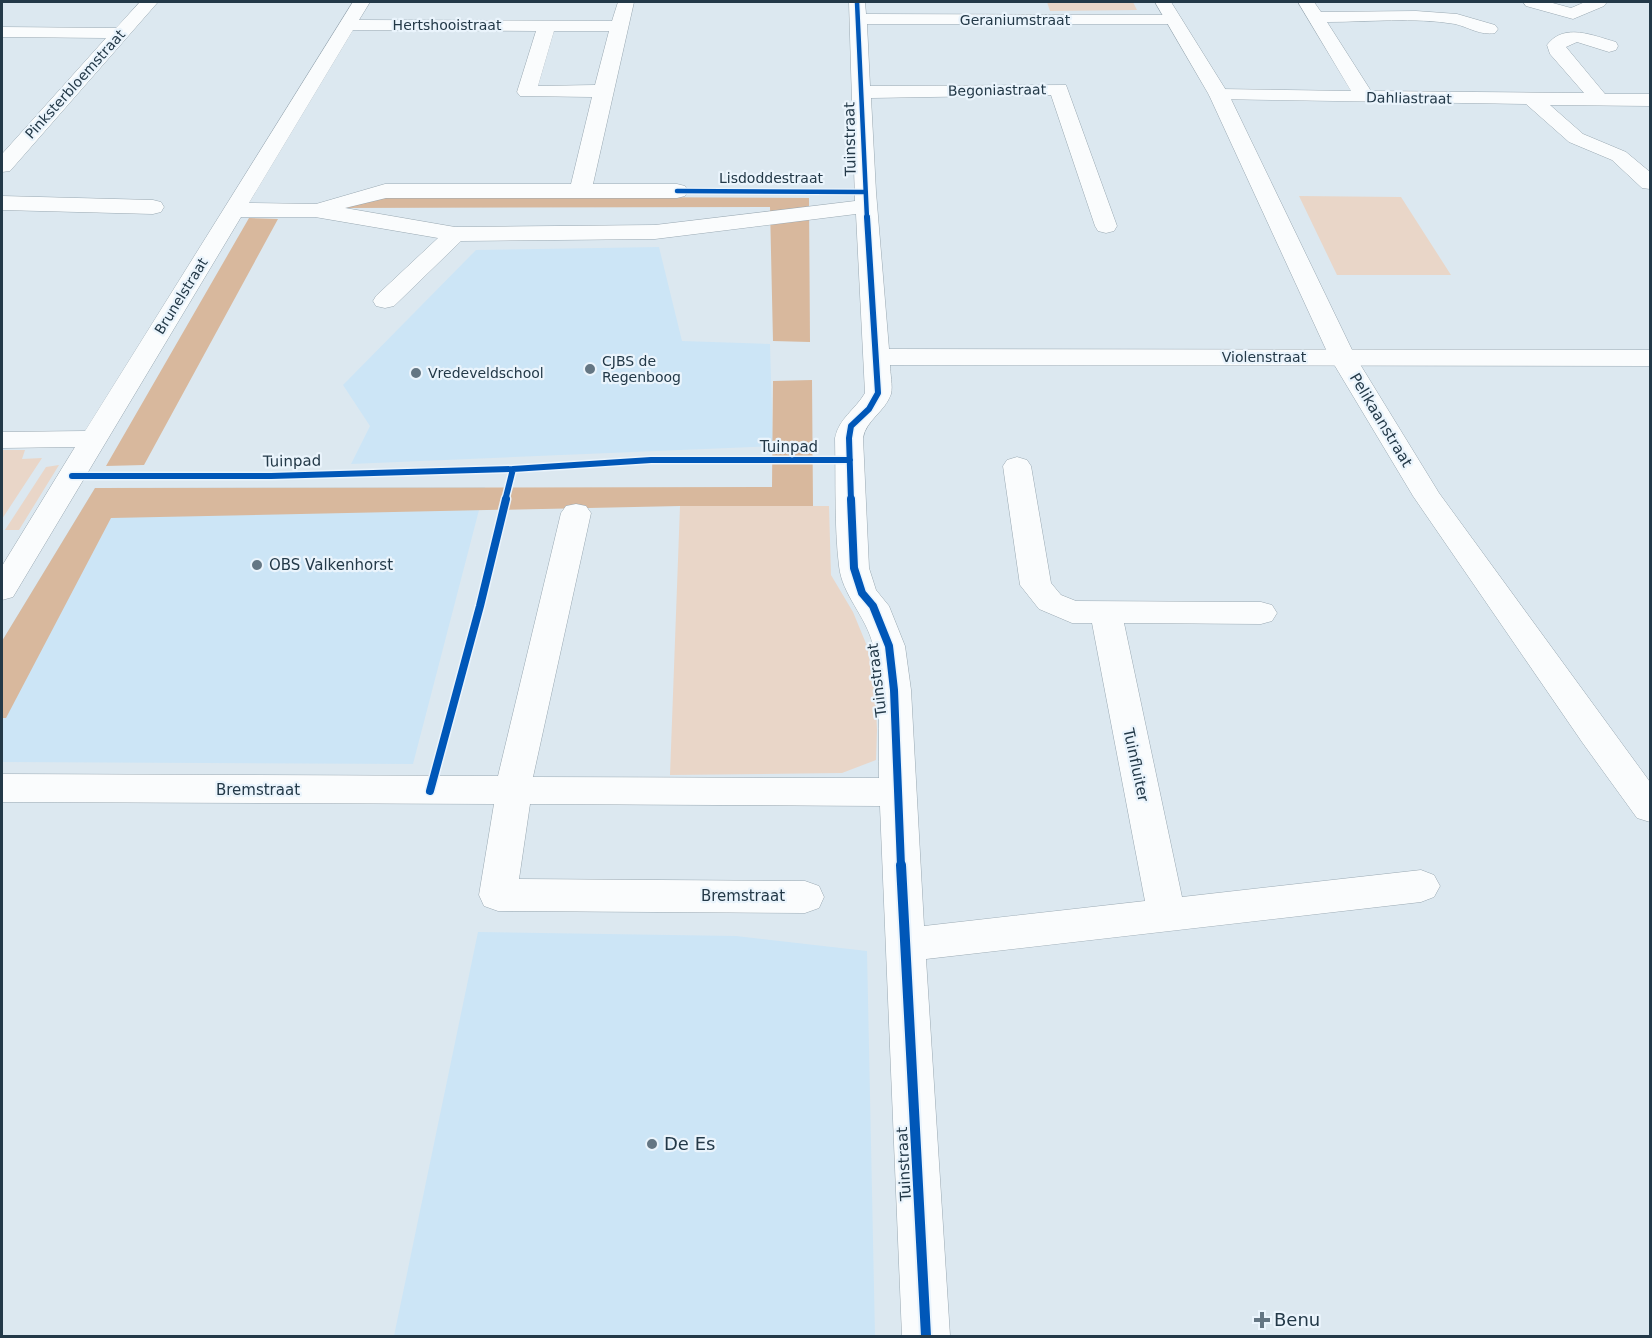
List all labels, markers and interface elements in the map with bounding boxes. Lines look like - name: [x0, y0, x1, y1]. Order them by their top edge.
- street label: Geraniumstraat: [960, 12, 1071, 28]
- street label: Hertshooistraat: [393, 17, 502, 33]
- street label: Pinksterbloemstraat: [22, 26, 128, 142]
- street label: Begoniastraat: [948, 81, 1047, 99]
- street label: Dahliastraat: [1366, 89, 1453, 107]
- street label: Tuinstraat: [840, 102, 860, 177]
- street label: Lisdoddestraat: [719, 170, 824, 186]
- street label: Brunelstraat: [151, 255, 211, 337]
- street label: Violenstraat: [1222, 349, 1307, 365]
- place label: CJBS de Regenboog: [602, 353, 681, 385]
- marker: CJBS de Regenboog: [583, 362, 597, 376]
- place label: Vredeveldschool: [428, 365, 544, 381]
- marker: Vredeveldschool: [409, 366, 423, 380]
- street label: Pelikaanstraat: [1346, 370, 1416, 470]
- street label: Tuinpad: [759, 438, 818, 456]
- street label: Tuinpad: [262, 451, 321, 471]
- place label: OBS Valkenhorst: [269, 556, 393, 574]
- marker: OBS Valkenhorst: [250, 558, 264, 572]
- street label: Tuinstraat: [864, 642, 891, 719]
- street label: Tuinfluiter: [1119, 726, 1153, 804]
- street label: Bremstraat: [216, 781, 300, 799]
- street label: Bremstraat: [701, 887, 785, 905]
- street label: Tuinstraat: [893, 1126, 915, 1203]
- place label: De Es: [664, 1133, 715, 1154]
- marker: De Es: [645, 1137, 659, 1151]
- place label: Benu: [1274, 1309, 1320, 1330]
- marker: Benu: [1255, 1313, 1269, 1327]

